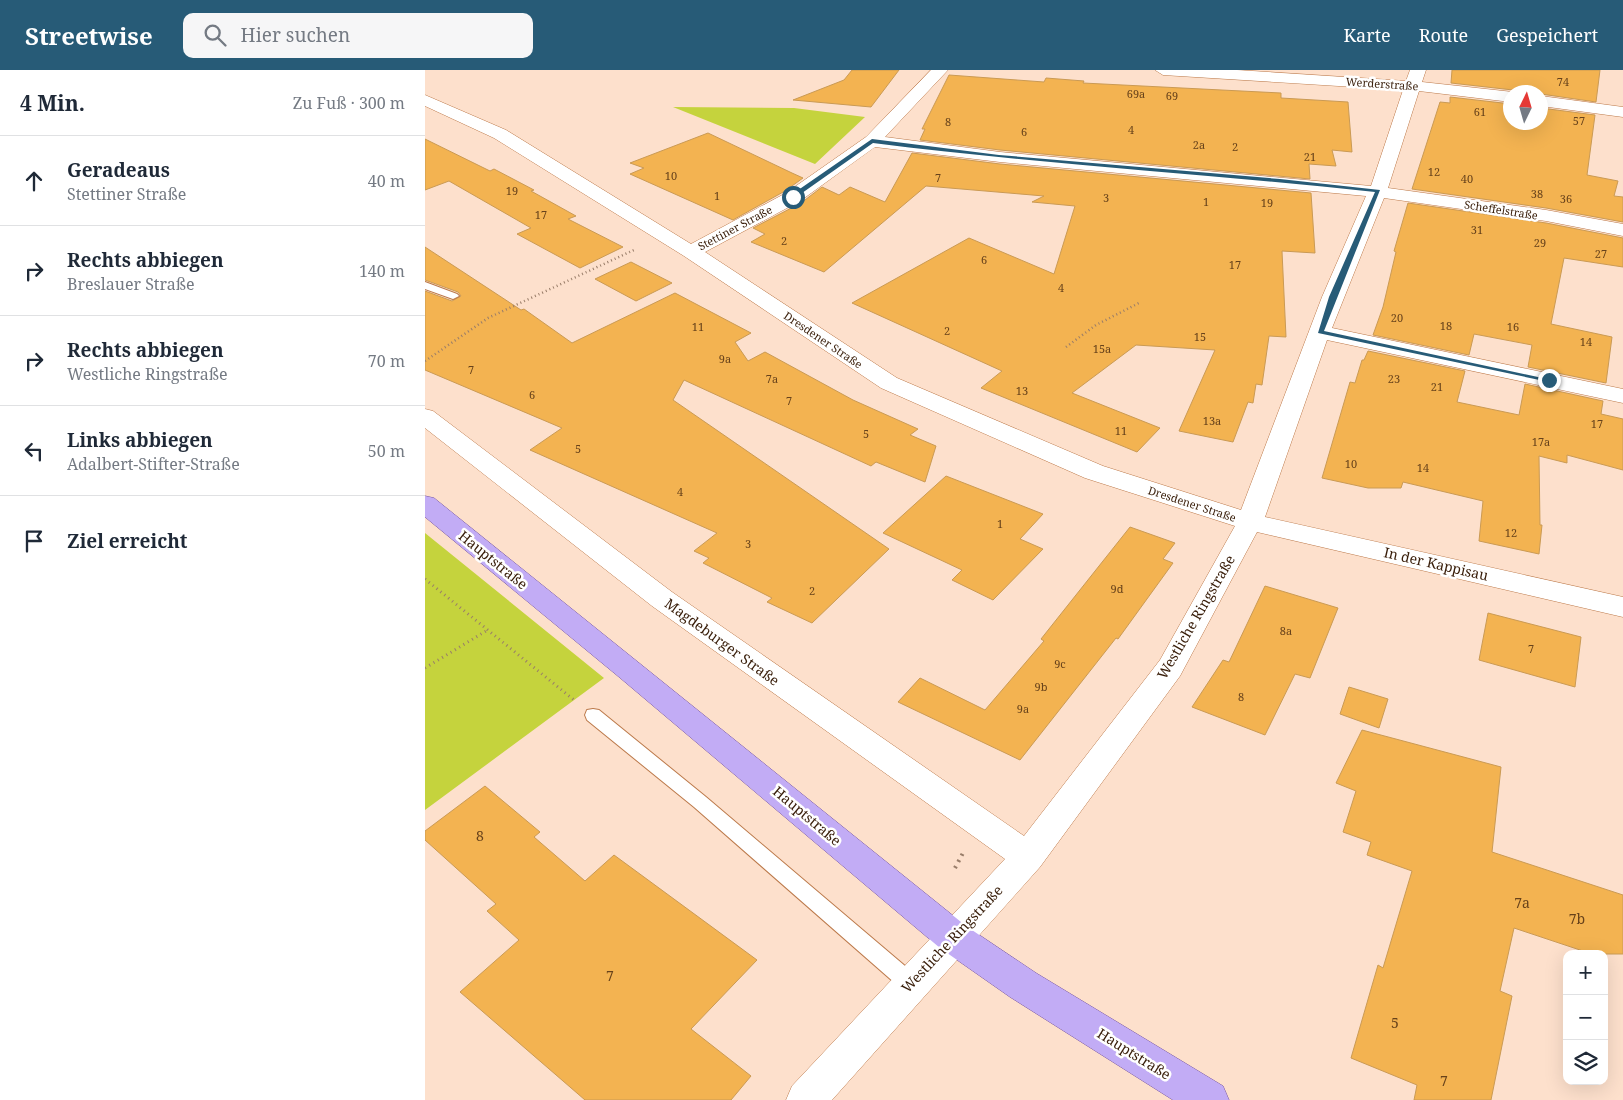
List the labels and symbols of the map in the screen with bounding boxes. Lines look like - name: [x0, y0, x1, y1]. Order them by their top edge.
- street label: Werderstraße: [1345, 73, 1419, 94]
- house number: 74: [1557, 74, 1569, 89]
- north arrow: [1503, 85, 1548, 130]
- house number: 69a: [1127, 86, 1145, 101]
- house number: 69: [1166, 88, 1178, 103]
- house number: 61: [1474, 104, 1486, 119]
- house number: 57: [1573, 113, 1585, 128]
- house number: 8: [945, 114, 951, 129]
- house number: 4: [1128, 122, 1134, 137]
- house number: 6: [1021, 124, 1027, 139]
- house number: 2a: [1193, 137, 1205, 152]
- house number: 2: [1232, 139, 1238, 154]
- house number: 21: [1304, 149, 1316, 164]
- house number: 12: [1428, 164, 1440, 179]
- house number: 10: [665, 168, 677, 183]
- house number: 7: [935, 170, 941, 185]
- house number: 40: [1461, 171, 1473, 186]
- house number: 19: [506, 183, 518, 198]
- route start: [782, 186, 805, 209]
- house number: 38: [1531, 186, 1543, 201]
- house number: 1: [714, 188, 720, 203]
- house number: 3: [1103, 190, 1109, 205]
- house number: 36: [1560, 191, 1572, 206]
- house number: 1: [1203, 194, 1209, 209]
- house number: 19: [1261, 195, 1273, 210]
- street label: Scheffelstraße: [1463, 196, 1539, 223]
- street label: Stettiner Straße: [695, 202, 775, 253]
- house number: 17: [535, 207, 547, 222]
- house number: 31: [1471, 222, 1483, 237]
- house number: 2: [781, 233, 787, 248]
- house number: 29: [1534, 235, 1546, 250]
- house number: 27: [1595, 246, 1607, 261]
- house number: 6: [981, 252, 987, 267]
- house number: 17: [1229, 257, 1241, 272]
- house number: 4: [1058, 280, 1064, 295]
- street label: Dresdener Straße: [781, 308, 866, 372]
- house number: 20: [1391, 310, 1403, 325]
- house number: 18: [1440, 318, 1452, 333]
- house number: 11: [692, 319, 704, 334]
- house number: 16: [1507, 319, 1519, 334]
- house number: 2: [944, 323, 950, 338]
- house number: 15: [1194, 329, 1206, 344]
- house number: 14: [1580, 334, 1592, 349]
- house number: 15a: [1093, 341, 1111, 356]
- house number: 9a: [719, 351, 731, 366]
- house number: 7: [468, 362, 474, 377]
- route end: [1538, 369, 1561, 392]
- house number: 7a: [766, 371, 778, 386]
- house number: 23: [1388, 371, 1400, 386]
- house number: 21: [1431, 379, 1443, 394]
- house number: 13: [1016, 383, 1028, 398]
- house number: 6: [529, 387, 535, 402]
- house number: 7: [786, 393, 792, 408]
- house number: 13a: [1203, 413, 1221, 428]
- house number: 17: [1591, 416, 1603, 431]
- house number: 11: [1115, 423, 1127, 438]
- house number: 5: [863, 426, 869, 441]
- house number: 17a: [1532, 434, 1550, 449]
- house number: 5: [575, 441, 581, 456]
- house number: 10: [1345, 456, 1357, 471]
- house number: 14: [1417, 460, 1429, 475]
- street label: Dresdener Straße: [1146, 482, 1238, 525]
- house number: 4: [677, 484, 683, 499]
- house number: 1: [997, 516, 1003, 531]
- house number: 12: [1505, 525, 1517, 540]
- street label: Hauptstraße: [455, 526, 532, 593]
- house number: 3: [745, 536, 751, 551]
- street label: In der Kappisau: [1382, 542, 1490, 585]
- street label: Westliche Ringstraße: [1152, 551, 1239, 682]
- house number: 9d: [1111, 581, 1124, 596]
- house number: 2: [809, 583, 815, 598]
- street label: Magdeburger Straße: [661, 594, 783, 690]
- house number: 8a: [1280, 623, 1292, 638]
- house number: 7: [1528, 641, 1534, 656]
- house number: 9c: [1054, 656, 1066, 671]
- house number: 9b: [1035, 679, 1048, 694]
- house number: 8: [1238, 689, 1244, 704]
- house number: 9a: [1017, 701, 1029, 716]
- street label: Hauptstraße: [769, 782, 845, 850]
- house number: 8: [476, 826, 484, 845]
- street label: Westliche Ringstraße: [897, 881, 1006, 997]
- house number: 7a: [1514, 893, 1530, 912]
- house number: 7b: [1569, 909, 1585, 928]
- house number: 7: [606, 966, 614, 985]
- house number: 5: [1391, 1013, 1399, 1032]
- street label: Hauptstraße: [1094, 1023, 1175, 1084]
- house number: 7: [1440, 1071, 1448, 1090]

